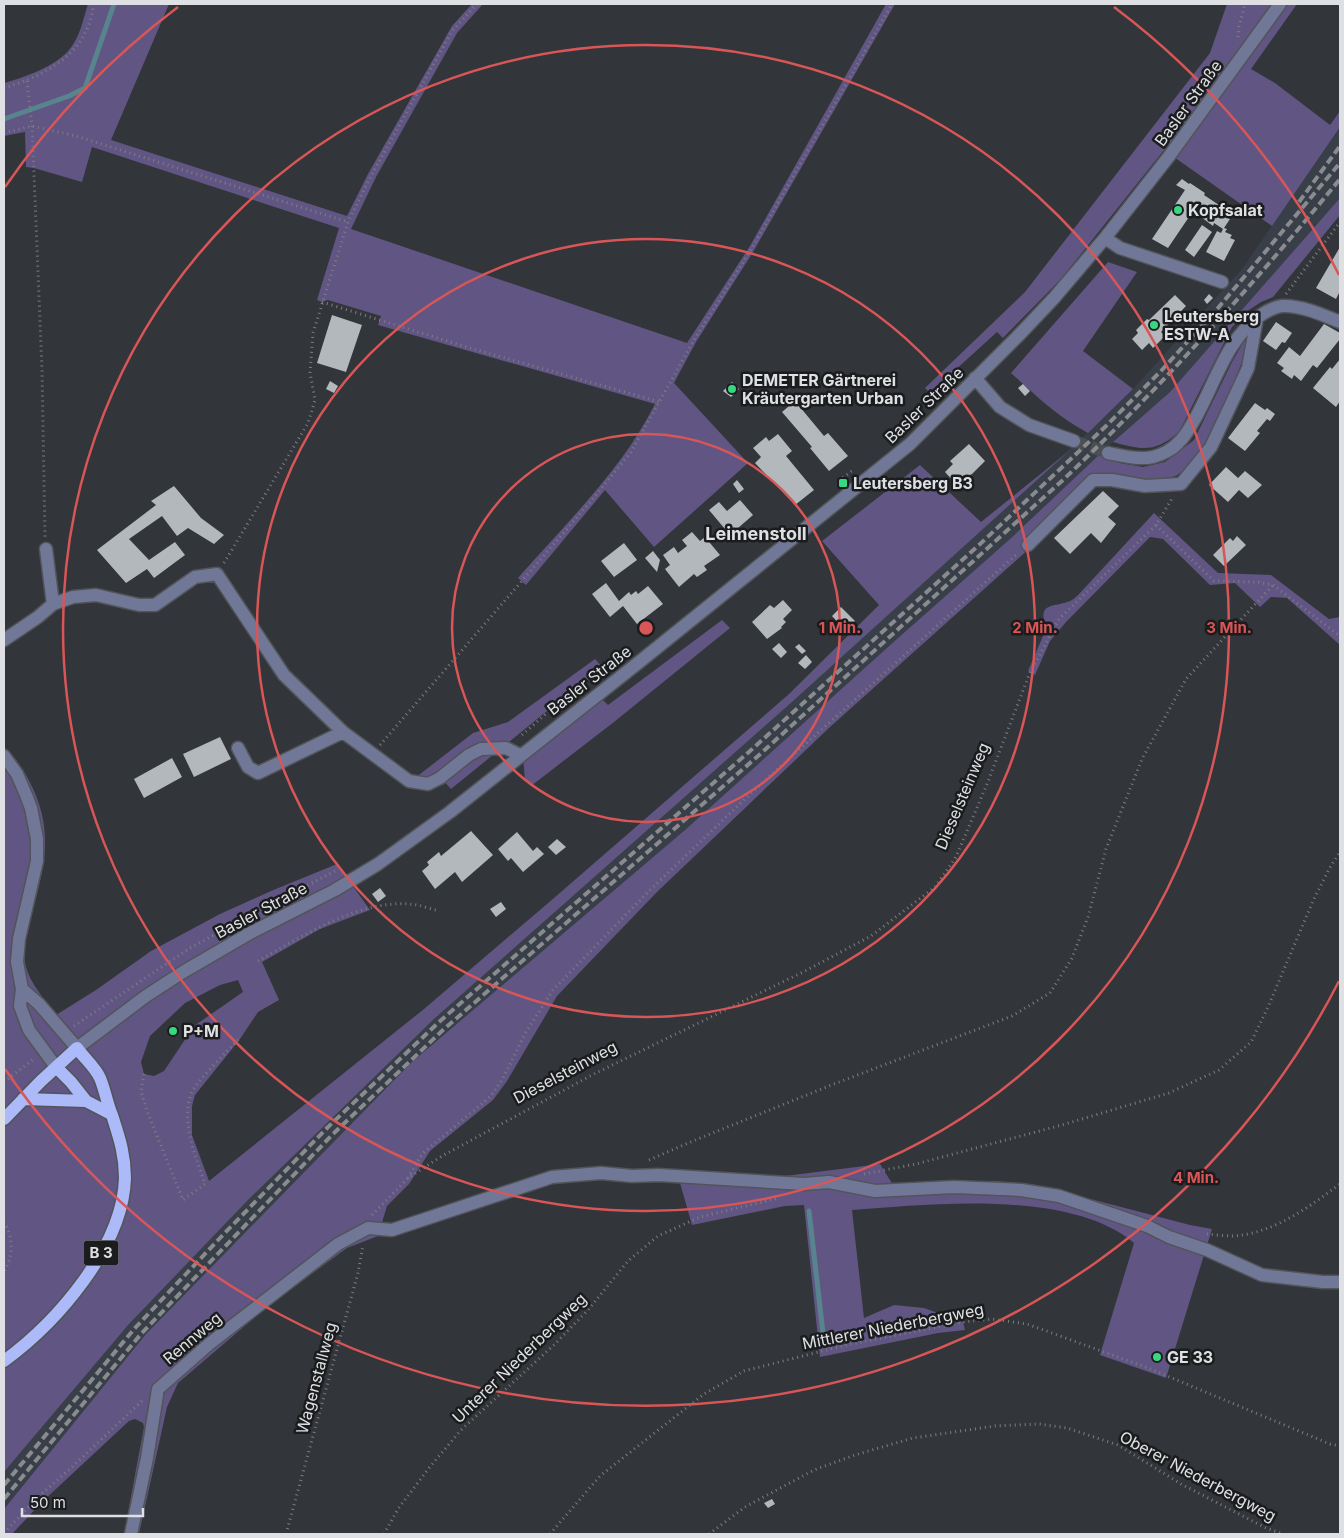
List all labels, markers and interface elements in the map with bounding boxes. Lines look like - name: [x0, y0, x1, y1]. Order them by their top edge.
- street label: Basler Straße: [1150, 56, 1226, 150]
- place label: Kopfsalat: [1188, 200, 1263, 220]
- marker: Kopfsalat: [1172, 204, 1184, 216]
- place label: Leutersberg ESTW-A: [1164, 306, 1259, 344]
- marker: Leutersberg ESTW-A: [1148, 319, 1160, 331]
- street label: Basler Straße: [881, 363, 967, 447]
- place label: DEMETER Gärtnerei Kräutergarten Urban: [742, 370, 904, 408]
- marker: DEMETER Gärtnerei Kräutergarten Urban: [726, 383, 738, 395]
- place label: Leutersberg B3: [853, 473, 973, 493]
- marker: Leutersberg B3: [837, 477, 849, 489]
- district label: Leimenstoll: [705, 523, 807, 544]
- text: 1 Min.: [819, 618, 861, 637]
- text: 2 Min.: [1012, 618, 1058, 637]
- text: 3 Min.: [1206, 618, 1252, 637]
- centre of rings: [637, 619, 655, 637]
- street label: Basler Straße: [543, 641, 635, 719]
- street label: Dieselsteinweg: [930, 739, 994, 853]
- street label: Basler Straße: [212, 877, 310, 943]
- place label: P+M: [183, 1021, 219, 1041]
- marker: P+M: [167, 1025, 179, 1037]
- street label: Dieselsteinweg: [510, 1036, 620, 1108]
- text: 4 Min.: [1173, 1168, 1219, 1187]
- road number: B 3: [84, 1240, 118, 1266]
- street label: Unterer Niederbergweg: [448, 1289, 590, 1427]
- street label: Mittlerer Niederbergweg: [801, 1299, 985, 1353]
- street label: Rennweg: [159, 1308, 225, 1368]
- street label: Wagenstallweg: [291, 1320, 341, 1436]
- place label: GE 33: [1167, 1347, 1213, 1367]
- marker: GE 33: [1151, 1351, 1163, 1363]
- street label: Oberer Niederbergweg: [1116, 1426, 1280, 1526]
- scale bar: [22, 1486, 144, 1518]
- text: 50 m: [30, 1493, 66, 1512]

